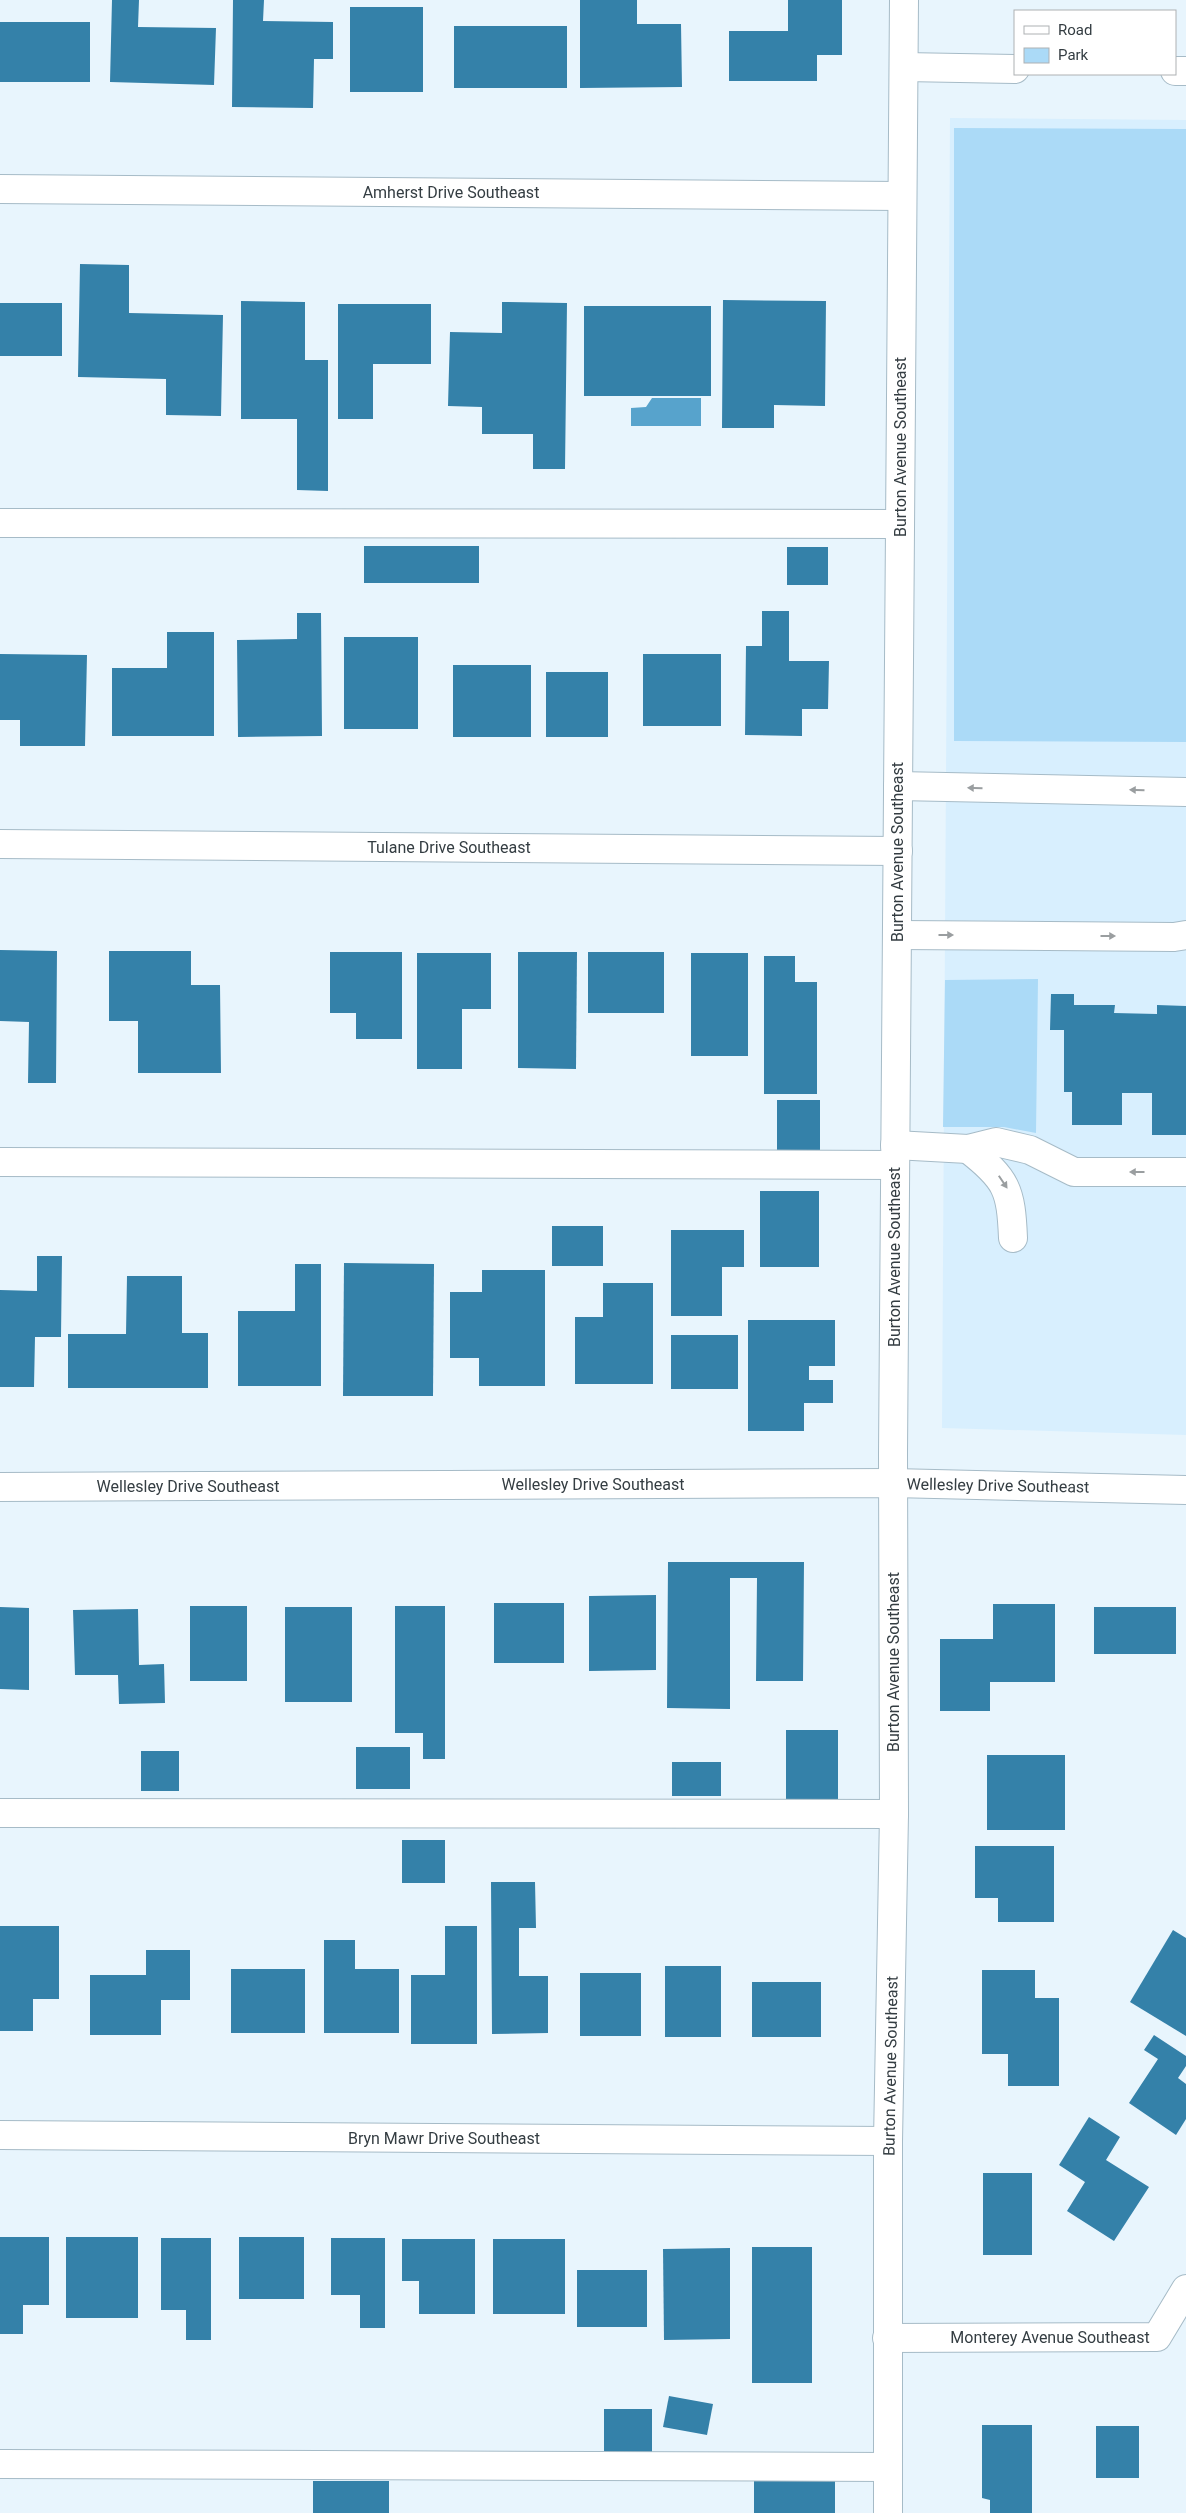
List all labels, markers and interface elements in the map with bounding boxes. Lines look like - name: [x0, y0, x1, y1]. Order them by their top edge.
- legend: [1014, 10, 1176, 75]
- text: Road: [1058, 21, 1092, 39]
- text: Park: [1058, 46, 1089, 64]
- street label: Amherst Drive Southeast: [363, 183, 539, 202]
- street label: Burton Avenue Southeast: [891, 357, 910, 537]
- street label: Burton Avenue Southeast: [888, 762, 907, 942]
- one-way arrow: [967, 784, 983, 792]
- one-way arrow: [1129, 786, 1145, 794]
- street label: Tulane Drive Southeast: [367, 838, 531, 857]
- one-way arrow: [938, 931, 954, 939]
- one-way arrow: [1100, 932, 1116, 940]
- street label: Burton Avenue Southeast: [885, 1167, 904, 1347]
- one-way arrow: [1129, 1168, 1145, 1176]
- one-way arrow: [998, 1176, 1007, 1189]
- street label: Wellesley Drive Southeast: [906, 1474, 1090, 1497]
- street label: Wellesley Drive Southeast: [502, 1475, 684, 1494]
- street label: Wellesley Drive Southeast: [97, 1477, 279, 1496]
- street label: Burton Avenue Southeast: [884, 1572, 903, 1752]
- street label: Burton Avenue Southeast: [879, 1976, 902, 2156]
- street label: Bryn Mawr Drive Southeast: [348, 2129, 540, 2148]
- street label: Monterey Avenue Southeast: [950, 2328, 1150, 2347]

